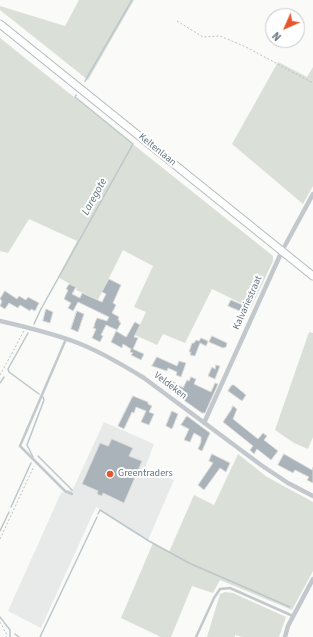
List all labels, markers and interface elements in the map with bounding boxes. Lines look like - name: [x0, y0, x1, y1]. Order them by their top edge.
- north arrow: [265, 8, 305, 48]
- text: N: [269, 28, 285, 44]
- street label: Keltenlaan: [136, 131, 178, 169]
- water label: Laregote: [80, 176, 110, 218]
- street label: Kalvariestraat: [231, 274, 265, 332]
- street label: Veldeken: [151, 370, 189, 402]
- place label: Greentraders: [118, 468, 173, 480]
- marker: Greentraders: [105, 469, 115, 479]

